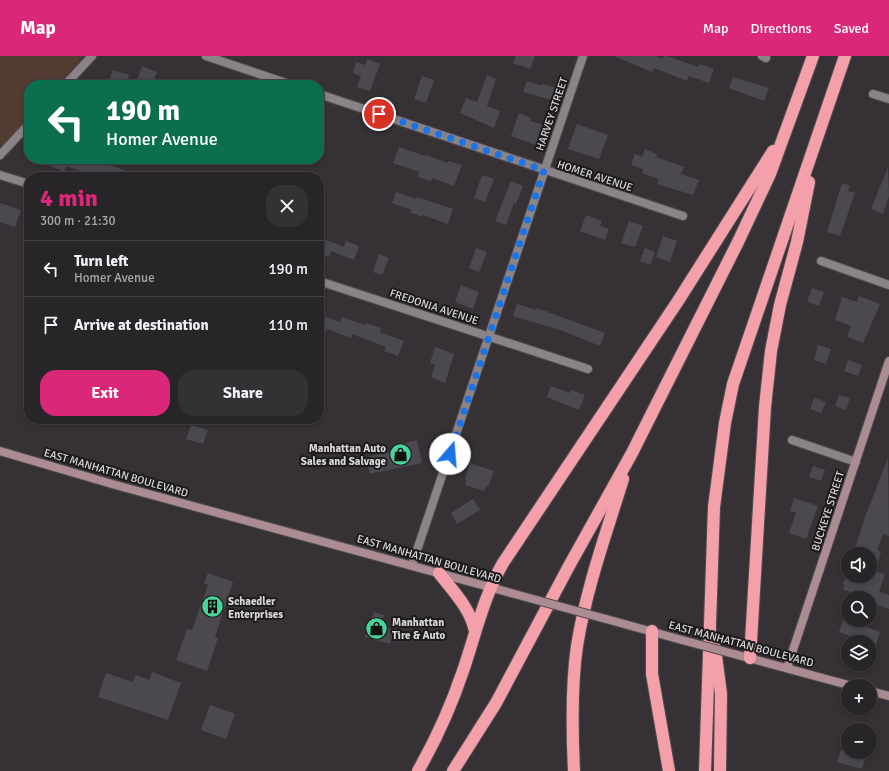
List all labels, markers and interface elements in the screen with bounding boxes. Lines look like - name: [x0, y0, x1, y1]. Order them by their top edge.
- text: Map: [20, 16, 56, 40]
- text: Map: [703, 20, 729, 37]
- text: Directions: [751, 20, 812, 37]
- text: Saved: [834, 20, 869, 37]
- street label: HARVEY STREET: [533, 75, 571, 152]
- text: 190 m: [106, 94, 180, 128]
- icon: left: [40, 96, 92, 148]
- pin: [362, 97, 396, 131]
- icon: arrive: [368, 103, 390, 125]
- text: Homer Avenue: [106, 128, 218, 150]
- street label: HOMER AVENUE: [556, 158, 634, 194]
- text: 4 min: [40, 183, 98, 213]
- button: close: [266, 185, 308, 227]
- text: 300 m · 21:30: [40, 213, 116, 229]
- text: Turn left: [74, 252, 128, 270]
- icon: left: [40, 258, 62, 280]
- text: 190 m: [268, 260, 308, 278]
- text: Homer Avenue: [74, 270, 155, 286]
- street label: FREDONIA AVENUE: [388, 287, 480, 327]
- icon: arrive: [40, 314, 62, 336]
- text: Arrive at destination: [74, 316, 209, 334]
- text: 110 m: [268, 316, 308, 334]
- button: Exit: [40, 370, 170, 416]
- button: Share: [178, 370, 308, 416]
- position arrow: [429, 433, 471, 475]
- shop icon: Manhattan Auto Sales and Salvage: [388, 441, 414, 467]
- place label: Manhattan Auto Sales and Salvage: [301, 442, 387, 468]
- street label: EAST MANHATTAN BOULEVARD: [42, 446, 190, 500]
- street label: BUCKEYE STREET: [809, 469, 847, 553]
- street label: EAST MANHATTAN BOULEVARD: [355, 532, 503, 586]
- map controls: [841, 547, 877, 759]
- button: sound: [841, 547, 877, 583]
- button: search: [841, 591, 877, 627]
- building icon: Schaedler Enterprises: [200, 594, 226, 620]
- place label: Schaedler Enterprises: [228, 595, 283, 621]
- shop icon: Manhattan Tire & Auto: [364, 615, 390, 641]
- place label: Manhattan Tire & Auto: [392, 616, 446, 642]
- street label: EAST MANHATTAN BOULEVARD: [667, 618, 815, 670]
- button: layers: [841, 635, 877, 671]
- button: +: [841, 679, 877, 715]
- button: −: [841, 723, 877, 759]

